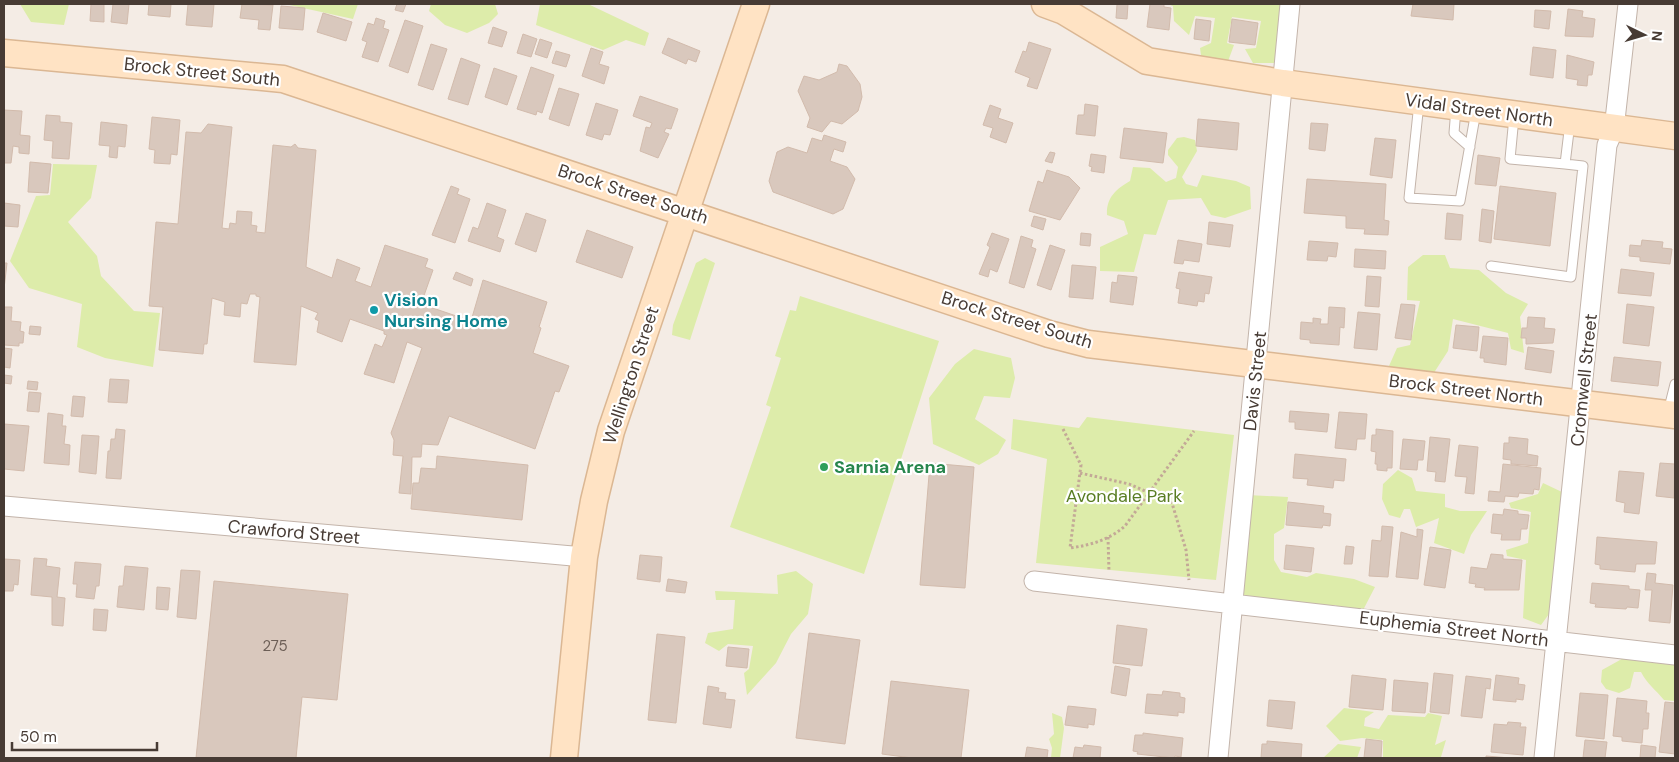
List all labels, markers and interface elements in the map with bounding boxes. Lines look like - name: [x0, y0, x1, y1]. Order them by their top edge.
- north arrow: [1619, 10, 1669, 60]
- text: N: [1648, 30, 1666, 42]
- street label: Brock Street South: [123, 52, 281, 92]
- street label: Vidal Street North: [1403, 88, 1555, 132]
- street label: Brock Street South: [555, 158, 711, 230]
- street label: Brock Street South: [939, 286, 1095, 354]
- place label: Vision Nursing Home: [384, 288, 508, 333]
- street label: Wellington Street: [597, 303, 665, 447]
- marker: Vision Nursing Home: [368, 304, 380, 316]
- street label: Cromwell Street: [1565, 312, 1603, 448]
- street label: Davis Street: [1238, 330, 1272, 432]
- street label: Brock Street North: [1388, 369, 1544, 411]
- place label: Sarnia Arena: [834, 455, 946, 479]
- marker: Sarnia Arena: [818, 461, 830, 473]
- park label: Avondale Park: [1066, 484, 1182, 508]
- street label: Crawford Street: [227, 514, 361, 550]
- street label: Euphemia Street North: [1358, 605, 1550, 653]
- house number: 275: [262, 636, 288, 656]
- scale bar: [12, 720, 158, 752]
- text: 50 m: [20, 727, 57, 747]

